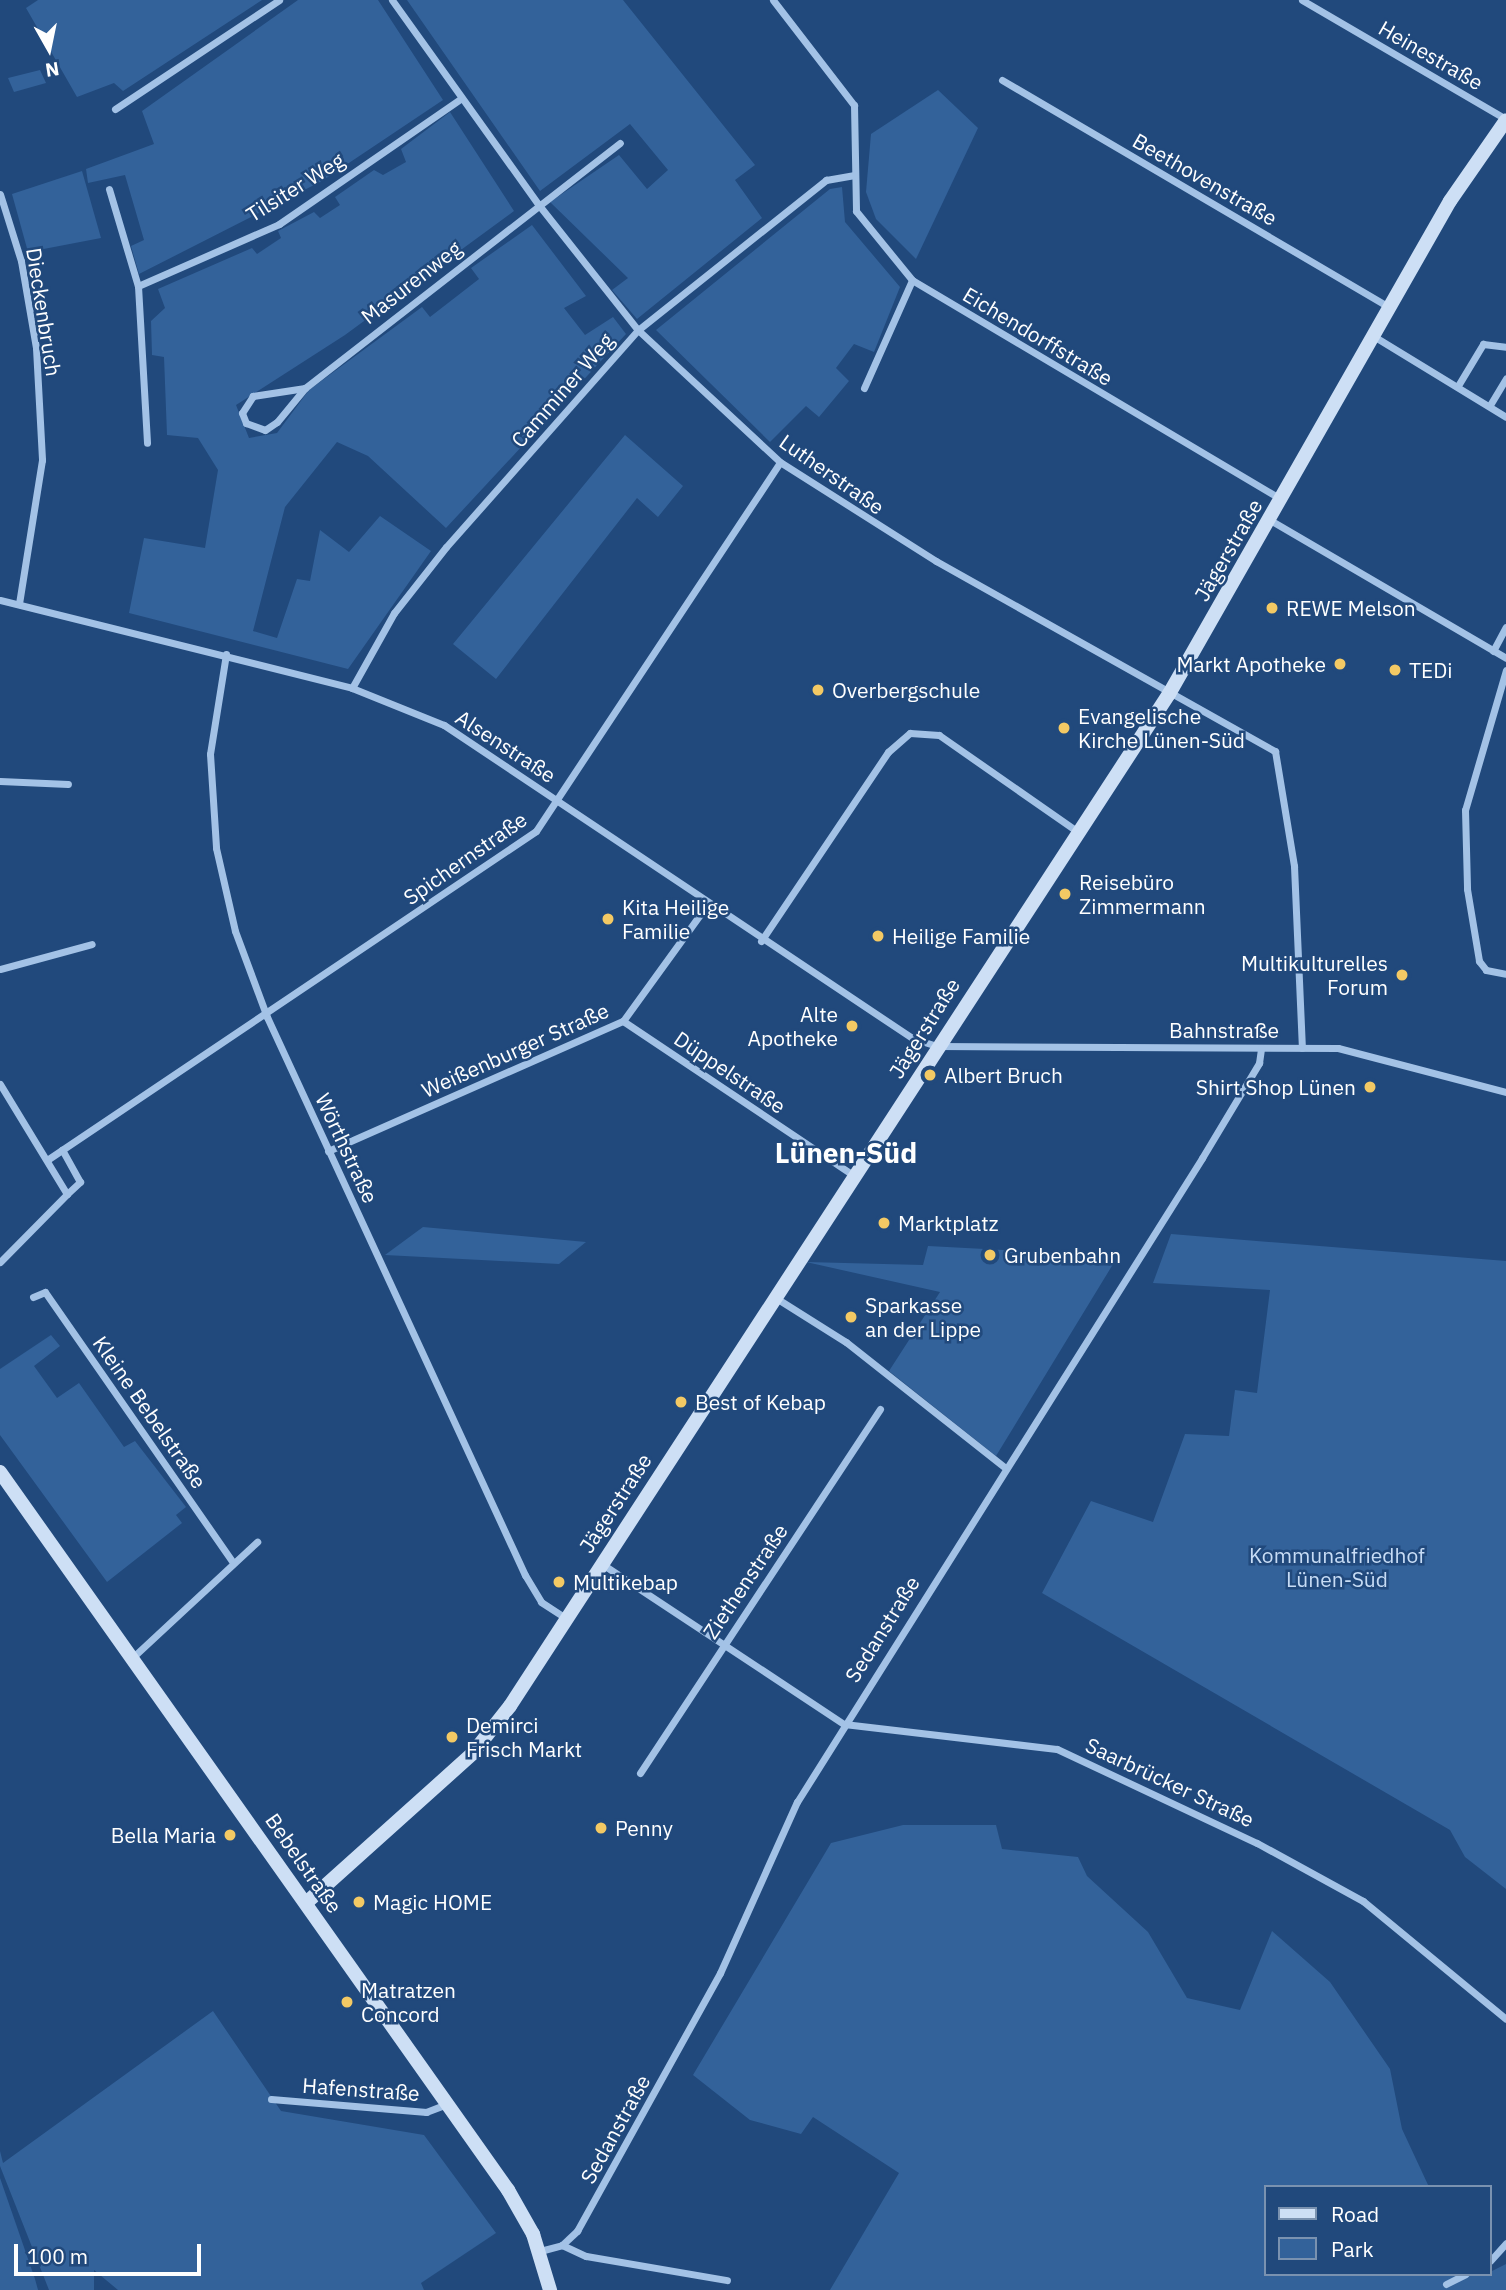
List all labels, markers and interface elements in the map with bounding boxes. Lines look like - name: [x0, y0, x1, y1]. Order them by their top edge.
- north arrow: [14, 14, 84, 84]
- street label: Heinestraße: [1374, 15, 1488, 95]
- text: N: [44, 57, 61, 83]
- street label: Beethovenstraße: [1128, 127, 1282, 231]
- street label: Tilsiter Weg: [241, 147, 349, 227]
- street label: Masurenweg: [356, 235, 466, 329]
- street label: Dieckenbruch: [21, 246, 67, 378]
- street label: Eichendorffstraße: [959, 281, 1117, 391]
- street label: Camminer Weg: [505, 328, 619, 452]
- street label: Lutherstraße: [775, 429, 889, 519]
- street label: Jägerstraße: [1189, 495, 1267, 605]
- place label: REWE Melson: [1286, 595, 1416, 621]
- marker: REWE Melson: [1264, 600, 1280, 616]
- place label: Markt Apotheke: [1176, 651, 1326, 677]
- marker: Markt Apotheke: [1332, 656, 1348, 672]
- place label: TEDi: [1409, 657, 1453, 683]
- marker: TEDi: [1387, 662, 1403, 678]
- place label: Overbergschule: [832, 677, 980, 703]
- marker: Overbergschule: [810, 682, 826, 698]
- place label: Evangelische Kirche Lünen-Süd: [1078, 703, 1245, 753]
- street label: Alsenstraße: [451, 704, 561, 788]
- marker: Evangelische Kirche Lünen-Süd: [1056, 720, 1072, 736]
- street label: Spichernstraße: [399, 806, 531, 910]
- place label: Reisebüro Zimmermann: [1079, 869, 1206, 919]
- marker: Reisebüro Zimmermann: [1057, 886, 1073, 902]
- place label: Kita Heilige Familie: [622, 894, 729, 944]
- marker: Kita Heilige Familie: [600, 911, 616, 927]
- place label: Heilige Familie: [892, 923, 1030, 949]
- marker: Heilige Familie: [870, 928, 886, 944]
- place label: Multikulturelles Forum: [1241, 950, 1388, 1000]
- marker: Multikulturelles Forum: [1394, 967, 1410, 983]
- street label: Jägerstraße: [883, 973, 965, 1083]
- street label: Weißenburger Straße: [418, 997, 612, 1103]
- place label: Alte Apotheke: [748, 1001, 838, 1051]
- street label: Bahnstraße: [1169, 1017, 1279, 1043]
- marker: Alte Apotheke: [844, 1018, 860, 1034]
- street label: Düppelstraße: [670, 1026, 790, 1118]
- place label: Albert Bruch: [944, 1062, 1063, 1088]
- marker: Albert Bruch: [922, 1067, 938, 1083]
- place label: Shirt Shop Lünen: [1196, 1074, 1356, 1100]
- marker: Shirt Shop Lünen: [1362, 1079, 1378, 1095]
- street label: Wörthstraße: [311, 1089, 383, 1207]
- district label: Lünen-Süd: [775, 1136, 917, 1170]
- place label: Marktplatz: [898, 1210, 998, 1236]
- marker: Marktplatz: [876, 1215, 892, 1231]
- place label: Grubenbahn: [1004, 1242, 1121, 1268]
- marker: Grubenbahn: [982, 1247, 998, 1263]
- place label: Sparkasse an der Lippe: [865, 1292, 981, 1342]
- marker: Sparkasse an der Lippe: [843, 1309, 859, 1325]
- street label: Kleine Bebelstraße: [88, 1331, 212, 1493]
- place label: Best of Kebap: [695, 1389, 826, 1415]
- marker: Best of Kebap: [673, 1394, 689, 1410]
- street label: Jägerstraße: [574, 1449, 656, 1557]
- street label: Ziethenstraße: [697, 1519, 793, 1643]
- park label: Kommunalfriedhof Lünen-Süd: [1249, 1542, 1425, 1592]
- place label: Multikebap: [573, 1569, 678, 1595]
- street label: Sedanstraße: [839, 1571, 925, 1687]
- marker: Multikebap: [551, 1574, 567, 1590]
- place label: Demirci Frisch Markt: [466, 1712, 582, 1762]
- marker: Demirci Frisch Markt: [444, 1729, 460, 1745]
- street label: Saarbrücker Straße: [1082, 1732, 1258, 1832]
- street label: Bebelstraße: [260, 1808, 348, 1918]
- place label: Penny: [615, 1815, 673, 1841]
- marker: Penny: [593, 1820, 609, 1836]
- place label: Bella Maria: [111, 1822, 216, 1848]
- marker: Bella Maria: [222, 1827, 238, 1843]
- place label: Magic HOME: [373, 1889, 492, 1915]
- marker: Magic HOME: [351, 1894, 367, 1910]
- place label: Matratzen Concord: [361, 1977, 456, 2027]
- marker: Matratzen Concord: [339, 1994, 355, 2010]
- street label: Sedanstraße: [575, 2070, 655, 2188]
- street label: Hafenstraße: [302, 2072, 420, 2106]
- legend: [1264, 2185, 1492, 2276]
- text: Road: [1331, 2200, 1379, 2228]
- scale bar: [18, 2230, 205, 2274]
- text: Park: [1331, 2235, 1374, 2263]
- text: 100 m: [27, 2242, 88, 2270]

